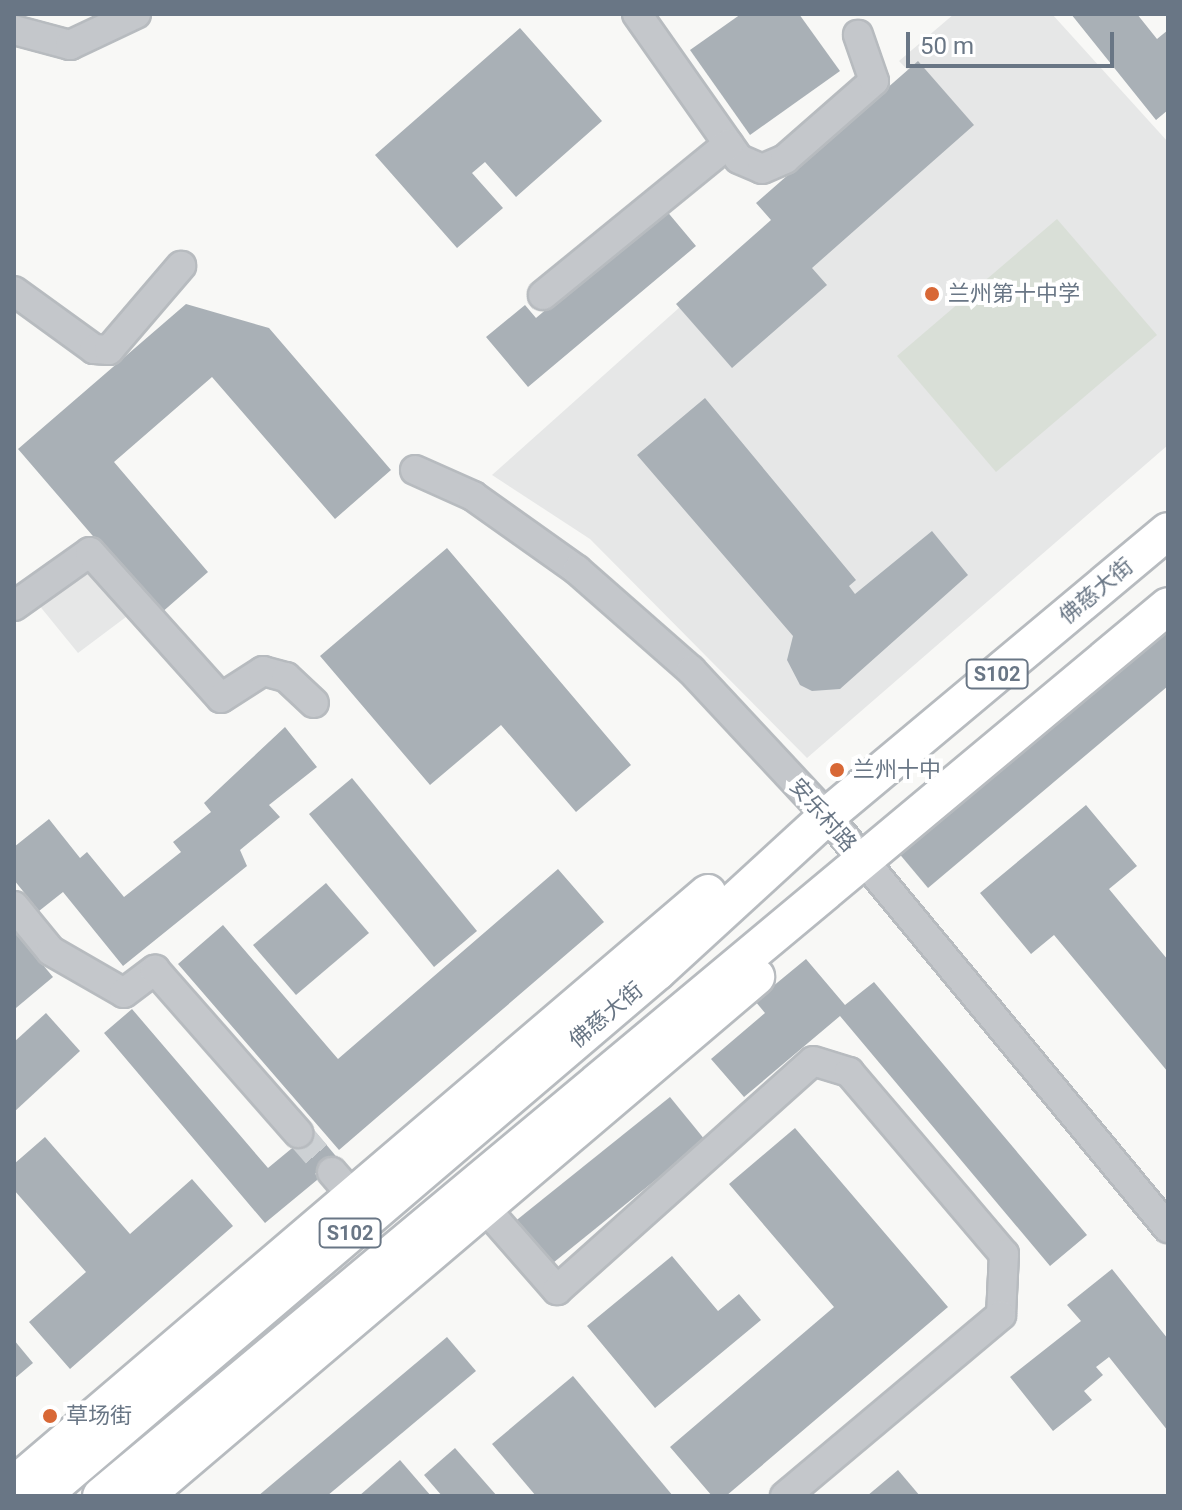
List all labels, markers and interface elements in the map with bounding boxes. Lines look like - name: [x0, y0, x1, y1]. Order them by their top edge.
- scale bar: [910, 16, 1118, 66]
- text: 50 m: [920, 32, 974, 60]
- place label: 兰州第十中学: [948, 281, 1080, 307]
- marker: 兰州第十中学: [923, 285, 941, 303]
- street label: 佛慈大街: [1054, 553, 1138, 629]
- road number: S102: [965, 658, 1029, 690]
- place label: 兰州十中: [853, 757, 941, 783]
- marker: 兰州十中: [828, 761, 846, 779]
- street label: 安乐村路: [784, 773, 862, 857]
- street label: 佛慈大街: [564, 977, 648, 1053]
- road number: S102: [318, 1217, 382, 1249]
- place label: 草场街: [66, 1403, 132, 1429]
- marker: 草场街: [41, 1407, 59, 1425]

